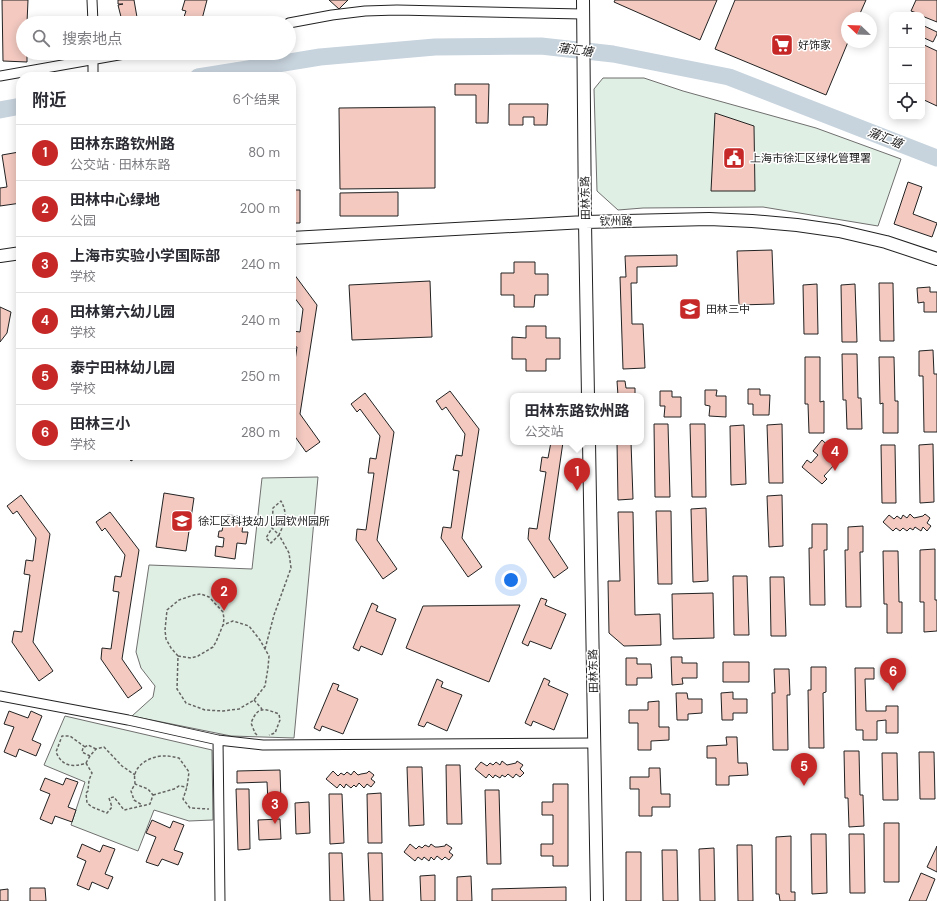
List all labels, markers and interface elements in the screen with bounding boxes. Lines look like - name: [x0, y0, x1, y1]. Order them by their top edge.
- north arrow: [841, 12, 877, 48]
- map controls: [889, 12, 925, 120]
- button: +: [889, 12, 925, 48]
- search box: [16, 16, 296, 60]
- icon: search: [30, 27, 52, 49]
- text: 搜索地点: [62, 29, 122, 49]
- supermarket icon: 好饰家: [769, 32, 795, 58]
- place label: 好饰家: [798, 38, 831, 52]
- water label: 蒲汇塘: [556, 40, 596, 60]
- button: −: [889, 48, 925, 84]
- button: locate: [889, 84, 925, 120]
- text: 附近: [32, 89, 66, 111]
- text: 6个结果: [233, 91, 280, 108]
- water label: 蒲汇塘: [865, 124, 907, 153]
- text: 田林东路钦州路: [70, 134, 175, 154]
- text: 1: [43, 144, 47, 161]
- text: 80 m: [248, 144, 280, 161]
- public building icon: 上海市徐汇区绿化管理署: [721, 145, 747, 171]
- place label: 上海市徐汇区绿化管理署: [750, 151, 871, 165]
- text: 公交站 · 田林东路: [70, 156, 171, 173]
- street label: 田林东路: [578, 176, 592, 220]
- text: 田林中心绿地: [70, 190, 160, 210]
- text: 2: [41, 200, 49, 217]
- text: 200 m: [240, 200, 280, 217]
- text: 公园: [70, 212, 96, 229]
- street label: 钦州路: [599, 214, 633, 228]
- text: 上海市实验小学国际部: [70, 246, 220, 266]
- text: 3: [41, 256, 49, 273]
- text: 240 m: [241, 256, 280, 273]
- text: 学校: [70, 268, 96, 285]
- school or university icon: 田林三中: [677, 296, 703, 322]
- text: 田林第六幼儿园: [70, 302, 175, 322]
- place label: 田林三中: [706, 302, 750, 316]
- text: 4: [41, 312, 49, 329]
- text: 240 m: [241, 312, 280, 329]
- text: 学校: [70, 324, 96, 341]
- text: 泰宁田林幼儿园: [70, 358, 175, 378]
- text: 5: [41, 368, 49, 385]
- text: 250 m: [241, 368, 280, 385]
- text: 学校: [70, 380, 96, 397]
- popup: [510, 393, 644, 445]
- text: 田林东路钦州路: [524, 401, 630, 421]
- text: 田林三小: [70, 414, 130, 434]
- text: 公交站: [524, 423, 564, 440]
- text: 6: [41, 424, 49, 441]
- text: 280 m: [241, 424, 280, 441]
- text: 学校: [70, 436, 96, 453]
- pin: 4: [822, 438, 848, 471]
- pin: 1: [564, 458, 590, 491]
- school or university icon: 徐汇区科技幼儿园钦州园所: [169, 508, 195, 534]
- place label: 徐汇区科技幼儿园钦州园所: [198, 514, 330, 528]
- your location: [501, 570, 521, 590]
- pin: 2: [211, 578, 237, 611]
- street label: 田林东路: [586, 649, 600, 693]
- pin: 6: [880, 658, 906, 691]
- pin: 5: [791, 753, 817, 786]
- pin: 3: [262, 791, 288, 824]

